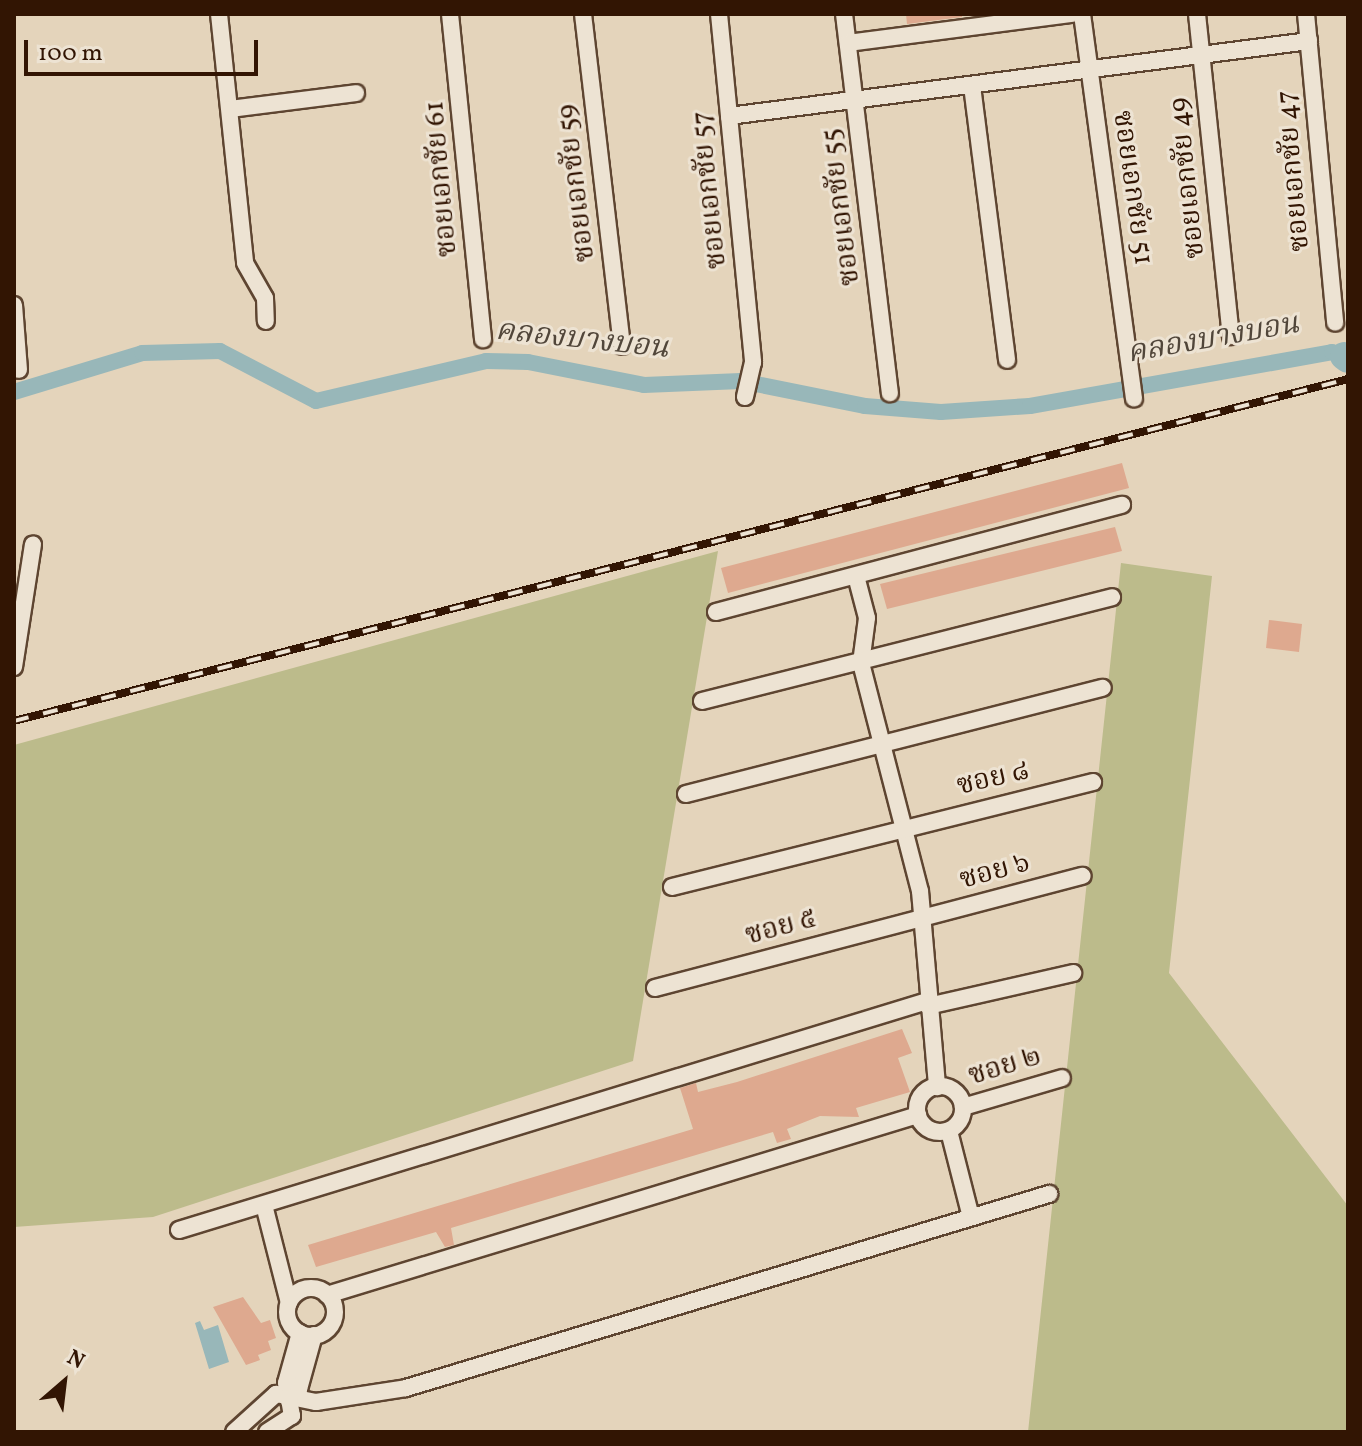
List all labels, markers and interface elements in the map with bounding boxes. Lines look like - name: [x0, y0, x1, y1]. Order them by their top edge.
- scale bar: [28, 24, 262, 74]
- text: 100 m: [38, 37, 103, 71]
- street label: ซอยเอกชัย 47: [1270, 89, 1318, 253]
- street label: ซอยเอกชัย 49: [1163, 96, 1213, 260]
- street label: ซอยเอกชัย 61: [418, 100, 466, 258]
- street label: ซอยเอกชัย 59: [551, 102, 603, 264]
- street label: ซอยเอกชัย 57: [685, 109, 735, 271]
- street label: ซอยเอกชัย 51: [1105, 109, 1159, 267]
- street label: ซอยเอกชัย 55: [816, 126, 868, 288]
- water label: คลองบางบอน: [1124, 306, 1302, 372]
- water label: คลองบางบอน: [494, 313, 670, 367]
- street label: ซอย ๘: [954, 754, 1032, 804]
- street label: ซอย ๖: [956, 847, 1034, 897]
- street label: ซอย ๕: [742, 902, 820, 954]
- street label: ซอย ๒: [965, 1040, 1045, 1094]
- north arrow: [24, 1342, 104, 1422]
- text: N: [61, 1343, 90, 1378]

